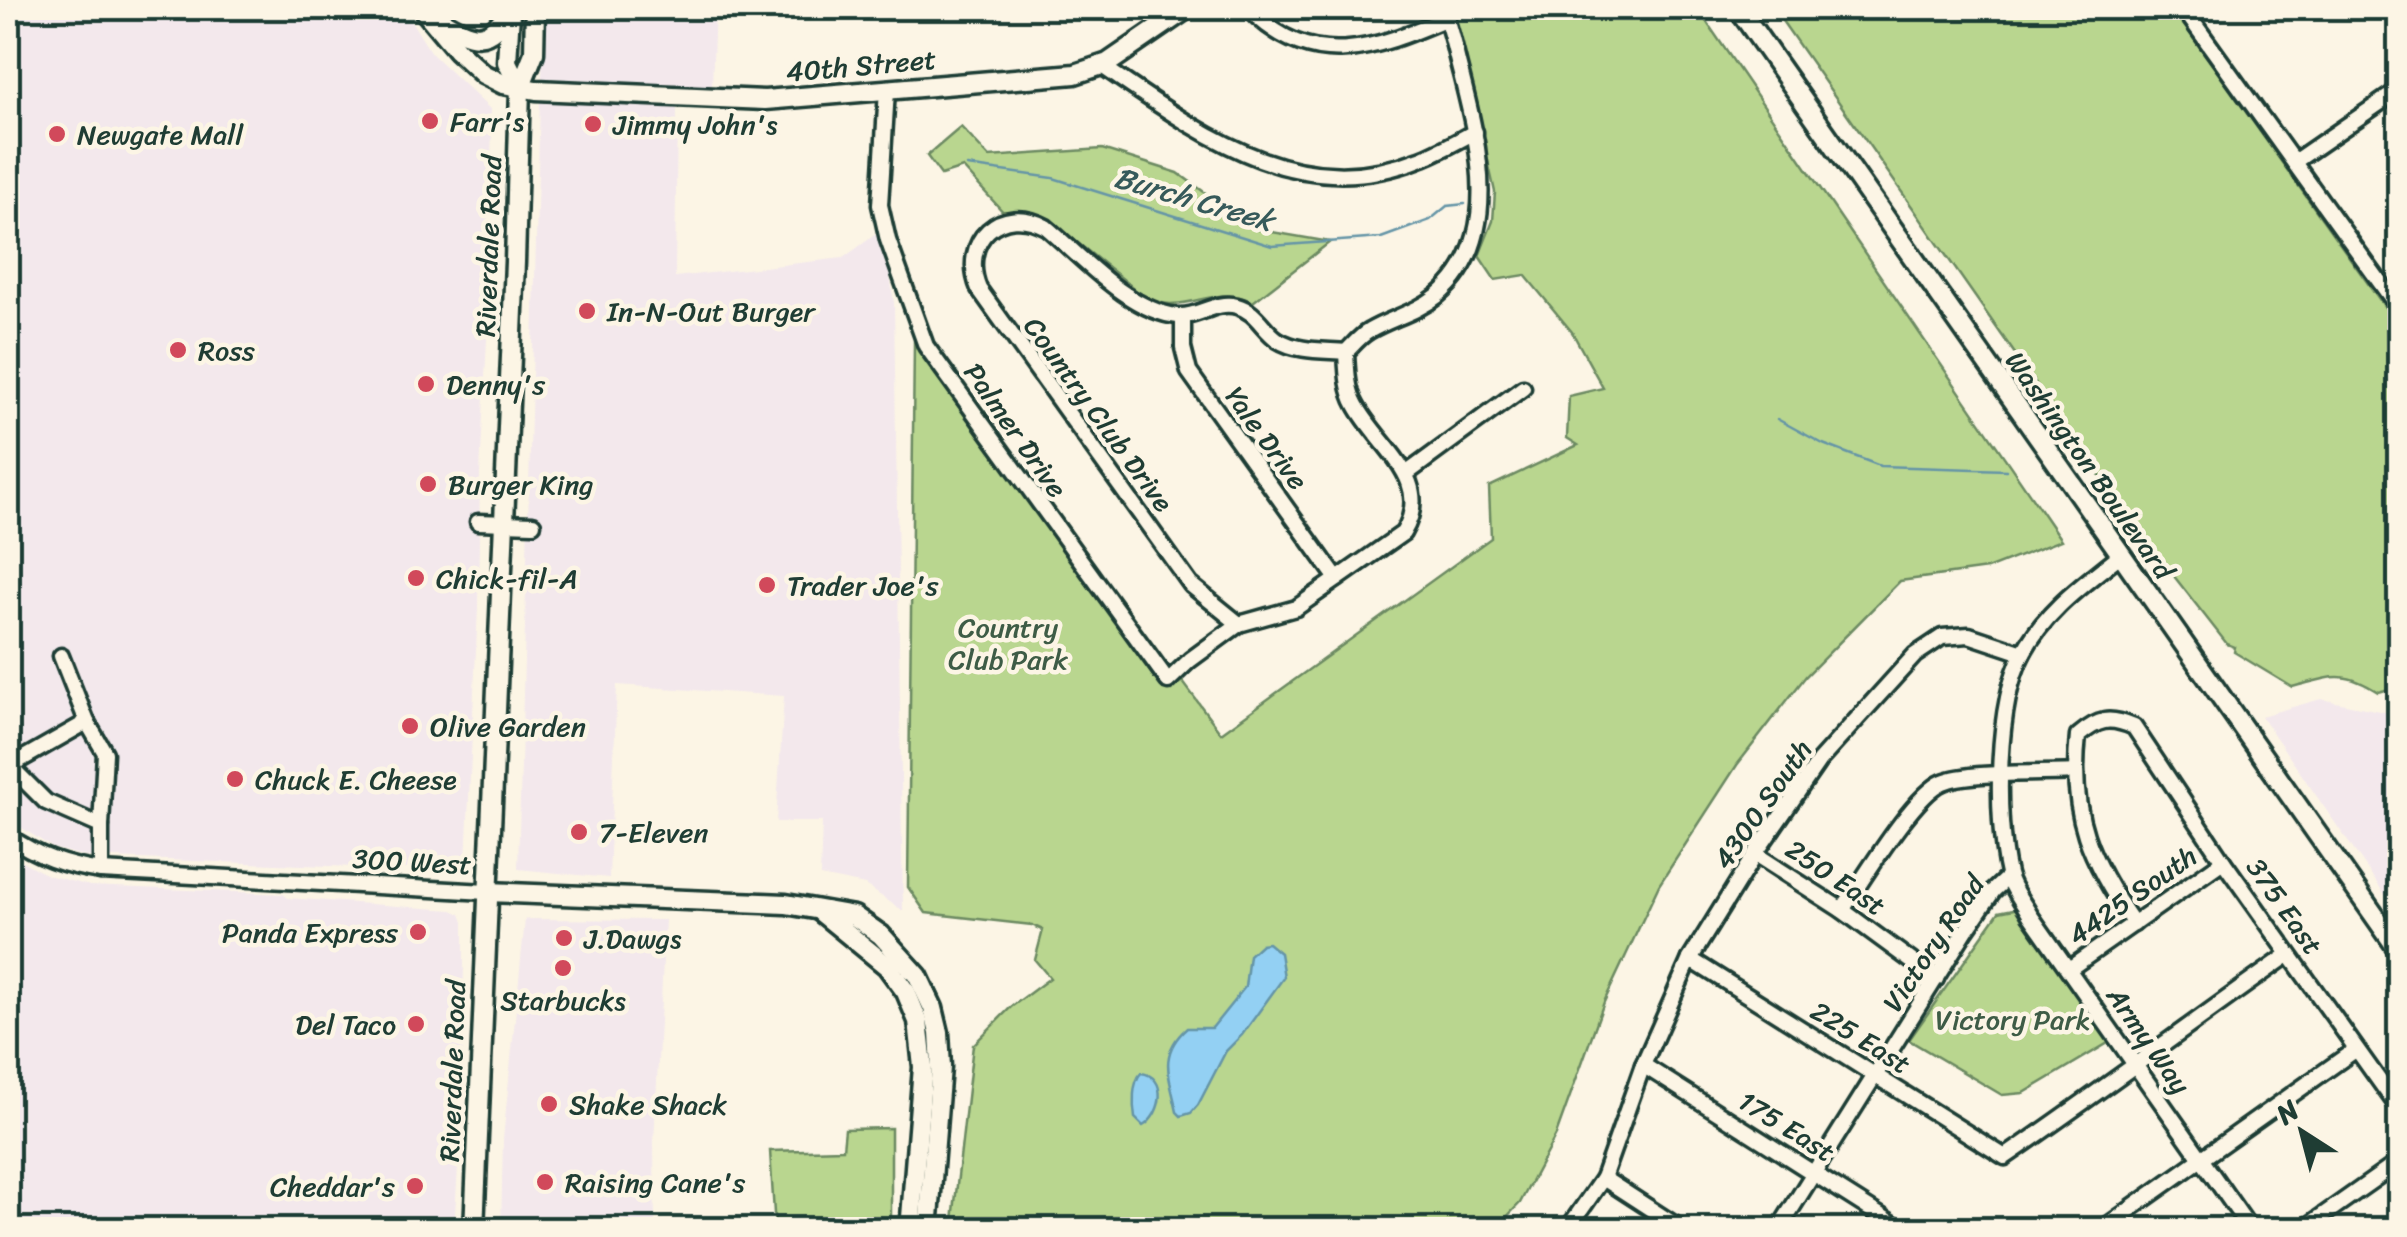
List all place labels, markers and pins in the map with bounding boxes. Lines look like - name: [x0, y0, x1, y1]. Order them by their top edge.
- place label: Farr's: [450, 97, 525, 146]
- place label: Jimmy John's: [612, 100, 778, 149]
- place label: Newgate Mall: [77, 110, 244, 159]
- marker: Farr's: [419, 110, 441, 132]
- marker: Jimmy John's: [582, 113, 604, 135]
- marker: Newgate Mall: [46, 123, 68, 145]
- place label: In-N-Out Burger: [606, 287, 816, 336]
- marker: In-N-Out Burger: [576, 300, 598, 322]
- place label: Ross: [198, 326, 255, 375]
- marker: Ross: [167, 339, 189, 361]
- place label: Denny's: [446, 360, 545, 409]
- marker: Denny's: [415, 373, 437, 395]
- place label: Burger King: [448, 460, 593, 509]
- marker: Burger King: [417, 473, 439, 495]
- place label: Chick-fil-A: [436, 554, 578, 603]
- place label: Trader Joe's: [787, 561, 938, 610]
- marker: Chick-fil-A: [405, 567, 427, 589]
- marker: Trader Joe's: [756, 574, 778, 596]
- place label: Olive Garden: [430, 702, 586, 751]
- marker: Olive Garden: [399, 715, 421, 737]
- place label: Chuck E. Cheese: [255, 755, 457, 804]
- marker: Chuck E. Cheese: [224, 768, 246, 790]
- place label: 7-Eleven: [599, 808, 709, 857]
- marker: 7-Eleven: [568, 821, 590, 843]
- place label: Panda Express: [222, 908, 398, 957]
- place label: J.Dawgs: [583, 914, 682, 963]
- marker: Panda Express: [407, 921, 429, 943]
- marker: J.Dawgs: [553, 927, 575, 949]
- marker: Starbucks: [552, 957, 574, 979]
- place label: Starbucks: [500, 976, 626, 1025]
- place label: Del Taco: [295, 1000, 396, 1049]
- marker: Del Taco: [405, 1013, 427, 1035]
- place label: Shake Shack: [569, 1080, 727, 1129]
- marker: Shake Shack: [538, 1093, 560, 1115]
- place label: Raising Cane's: [565, 1158, 745, 1207]
- place label: Cheddar's: [270, 1162, 395, 1211]
- marker: Raising Cane's: [534, 1171, 556, 1193]
- marker: Cheddar's: [404, 1175, 426, 1197]

